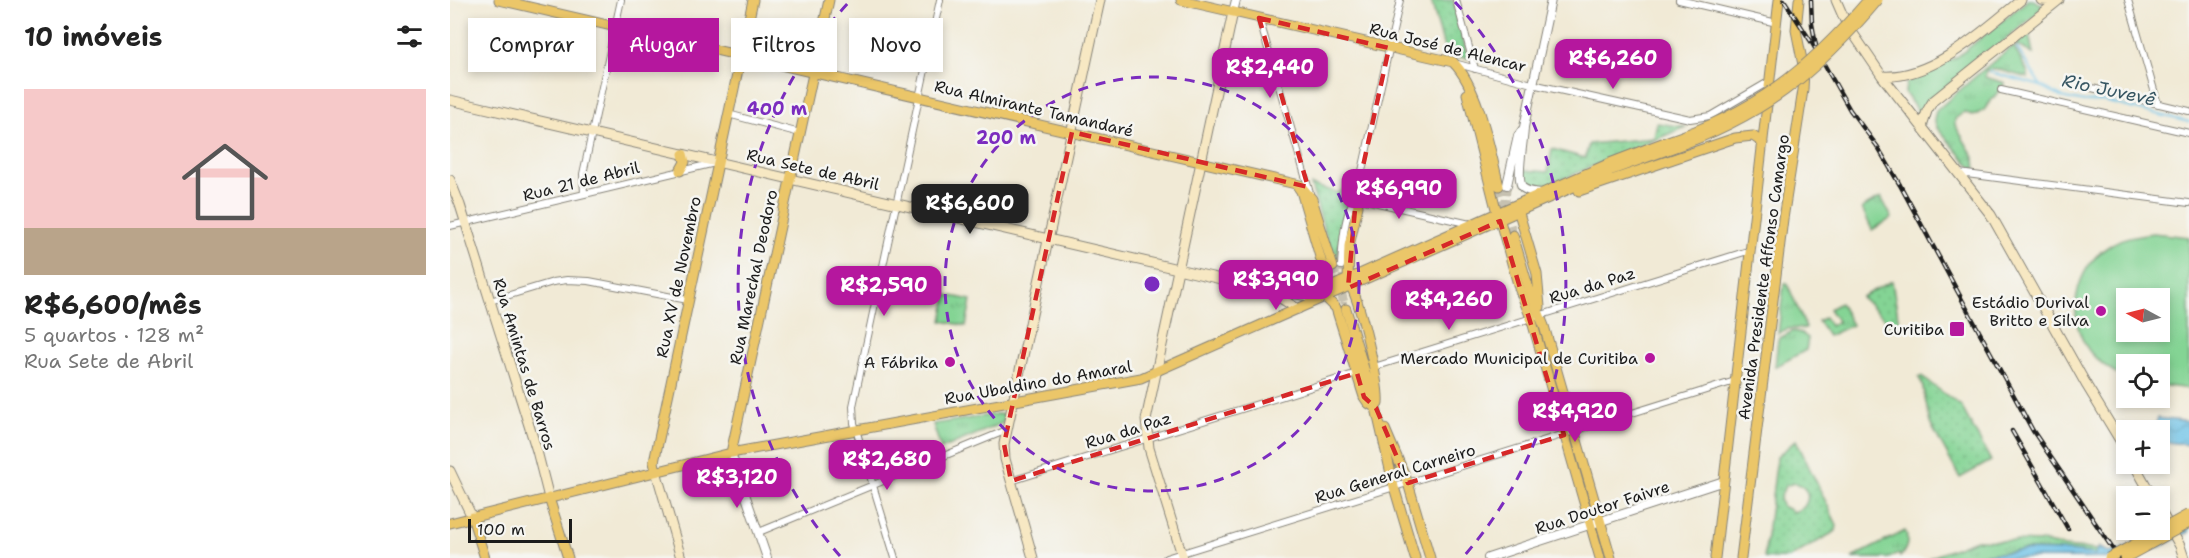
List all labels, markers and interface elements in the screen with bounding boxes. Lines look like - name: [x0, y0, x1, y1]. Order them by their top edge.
- chip: Comprar: [468, 18, 596, 72]
- chip: Alugar: [608, 18, 719, 72]
- chip: Filtros: [731, 18, 837, 72]
- chip: Novo: [849, 18, 943, 72]
- street label: Rua José de Alencar: [1367, 18, 1528, 77]
- text: 10 imóveis: [24, 19, 162, 54]
- icon: filters: [393, 20, 426, 53]
- pin: R$6,260: [1558, 39, 1668, 90]
- text: R$6,260: [1569, 45, 1657, 71]
- pin: R$2,440: [1215, 48, 1325, 99]
- text: R$2,440: [1226, 54, 1314, 80]
- water label: Rio Juvevê: [2060, 68, 2159, 112]
- street label: Rua Almirante Tamandaré: [932, 75, 1135, 142]
- text: 400 m: [747, 97, 808, 121]
- text: 200 m: [976, 126, 1037, 150]
- icon: home: [171, 128, 279, 236]
- street label: Avenida Presidente Affonso Camargo: [1733, 133, 1794, 421]
- street label: Rua Sete de Abril: [745, 144, 881, 195]
- street label: Rua 21 de Abril: [521, 157, 642, 206]
- pin: R$6,990: [1344, 169, 1454, 220]
- text: R$6,990: [1356, 175, 1442, 201]
- pin: R$6,600: [915, 184, 1025, 235]
- street label: Rua Marechal Deodoro: [725, 188, 782, 367]
- text: R$6,600: [925, 190, 1015, 216]
- street label: Rua XV de Novembro: [651, 195, 706, 360]
- pin: R$3,990: [1221, 260, 1331, 311]
- street label: Rua da Paz: [1547, 262, 1638, 308]
- pin: R$2,590: [829, 266, 939, 317]
- text: R$3,990: [1233, 266, 1319, 292]
- text: R$2,590: [840, 272, 928, 298]
- centre of rings: [1142, 274, 1162, 294]
- street label: Rua Amintas de Barros: [488, 275, 561, 453]
- pin: R$4,260: [1394, 280, 1504, 331]
- text: R$4,260: [1405, 286, 1493, 312]
- text: R$6,600/mês: [24, 287, 202, 322]
- north arrow: [2116, 288, 2170, 342]
- map controls: [2116, 288, 2170, 540]
- place label: Estádio Durival Britto e Silva: [1972, 292, 2089, 331]
- marker: Estádio Durival Britto e Silva: [2094, 304, 2108, 318]
- place label: Curitiba: [1884, 319, 1944, 340]
- marker: Curitiba: [1948, 320, 1966, 338]
- text: 5 quartos · 128 m²: [24, 322, 204, 348]
- text: Rua Sete de Abril: [24, 348, 193, 374]
- place label: Mercado Municipal de Curitiba: [1400, 348, 1638, 369]
- marker: Mercado Municipal de Curitiba: [1643, 351, 1657, 365]
- place label: A Fábrika: [864, 352, 938, 373]
- button: locate: [2116, 354, 2170, 408]
- marker: A Fábrika: [943, 355, 957, 369]
- street label: Rua Ubaldino do Amaral: [943, 356, 1134, 409]
- pin: R$4,920: [1520, 392, 1630, 443]
- text: R$4,920: [1532, 398, 1618, 424]
- street label: Rua da Paz: [1083, 407, 1174, 453]
- button: +: [2116, 420, 2170, 474]
- street label: Rua General Carneiro: [1312, 439, 1478, 508]
- pin: R$2,680: [832, 440, 942, 491]
- text: R$2,680: [843, 446, 931, 472]
- pin: R$3,120: [682, 458, 792, 509]
- text: R$3,120: [696, 464, 778, 490]
- street label: Rua Doutor Faivre: [1532, 476, 1672, 539]
- button: −: [2116, 486, 2170, 540]
- scale bar: [468, 516, 572, 544]
- text: 100 m: [477, 519, 525, 540]

